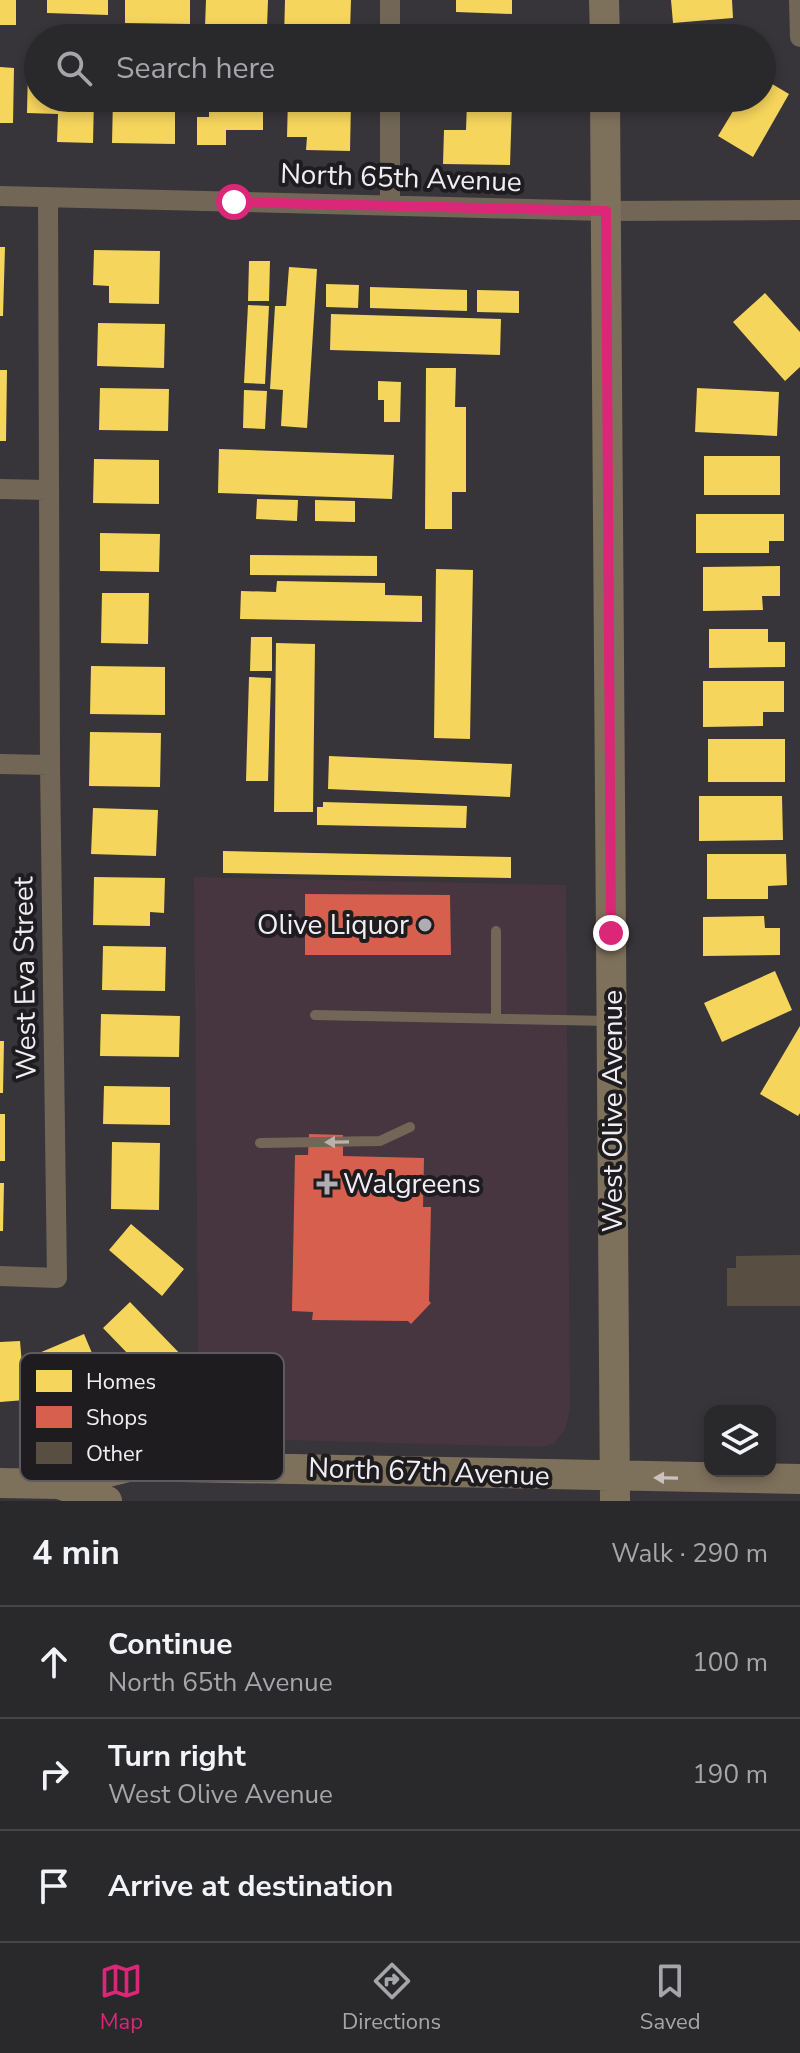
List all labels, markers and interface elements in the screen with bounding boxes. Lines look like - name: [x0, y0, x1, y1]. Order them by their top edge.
- search box: [24, 24, 776, 112]
- icon: search: [52, 46, 96, 90]
- text: Search here: [116, 48, 275, 89]
- street label: North 65th Avenue: [280, 155, 522, 201]
- route start: [216, 184, 252, 220]
- street label: West Eva Street: [4, 876, 46, 1080]
- place label: Olive Liquor: [257, 906, 409, 944]
- route end: [593, 915, 629, 951]
- marker: Olive Liquor: [416, 916, 434, 934]
- street label: West Olive Avenue: [594, 990, 632, 1232]
- one-way arrow: [324, 1136, 349, 1148]
- place label: Walgreens: [343, 1165, 481, 1203]
- marker: Walgreens: [318, 1175, 336, 1193]
- legend: [20, 1353, 284, 1481]
- text: Homes: [86, 1367, 156, 1397]
- text: Shops: [86, 1403, 148, 1433]
- map controls: [704, 1405, 776, 1477]
- button: layers: [704, 1405, 776, 1477]
- text: Other: [86, 1439, 143, 1469]
- street label: North 67th Avenue: [308, 1449, 550, 1495]
- one-way arrow: [653, 1471, 678, 1484]
- text: 4 min: [32, 1530, 120, 1576]
- text: Walk · 290 m: [611, 1536, 768, 1571]
- text: Continue: [108, 1624, 233, 1665]
- icon: ahead: [32, 1640, 76, 1684]
- text: 100 m: [692, 1645, 768, 1680]
- text: North 65th Avenue: [108, 1665, 332, 1700]
- text: Turn right: [108, 1736, 246, 1777]
- icon: right: [32, 1752, 76, 1796]
- text: 190 m: [692, 1757, 768, 1792]
- text: West Olive Avenue: [108, 1777, 333, 1812]
- icon: arrive: [32, 1864, 76, 1908]
- text: Arrive at destination: [108, 1866, 393, 1907]
- tab: Map: [99, 1959, 143, 2037]
- tab: Directions: [342, 1959, 441, 2037]
- tab: Saved: [640, 1959, 701, 2037]

